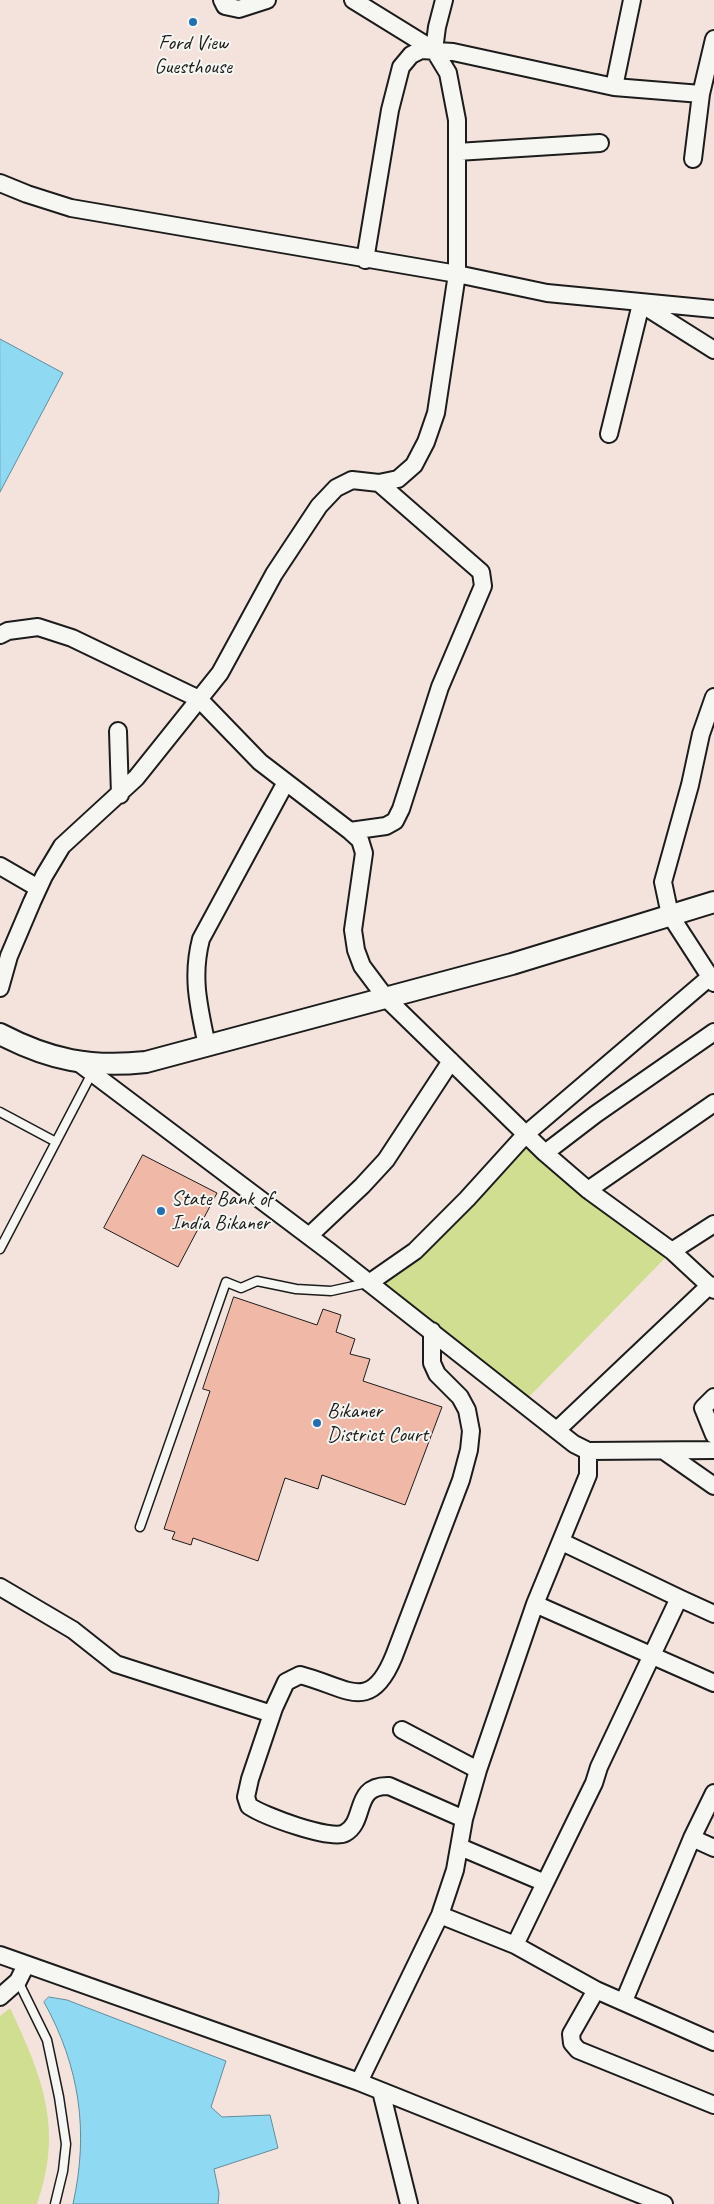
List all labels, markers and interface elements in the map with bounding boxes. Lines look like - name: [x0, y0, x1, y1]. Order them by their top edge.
- marker: Ford View Guesthouse: [187, 16, 199, 28]
- place label: Ford View Guesthouse: [154, 30, 232, 80]
- place label: State Bank of India Bikaner: [171, 1186, 272, 1236]
- marker: State Bank of India Bikaner: [155, 1205, 167, 1217]
- place label: Bikaner District Court: [327, 1398, 428, 1448]
- marker: Bikaner District Court: [311, 1417, 323, 1429]

